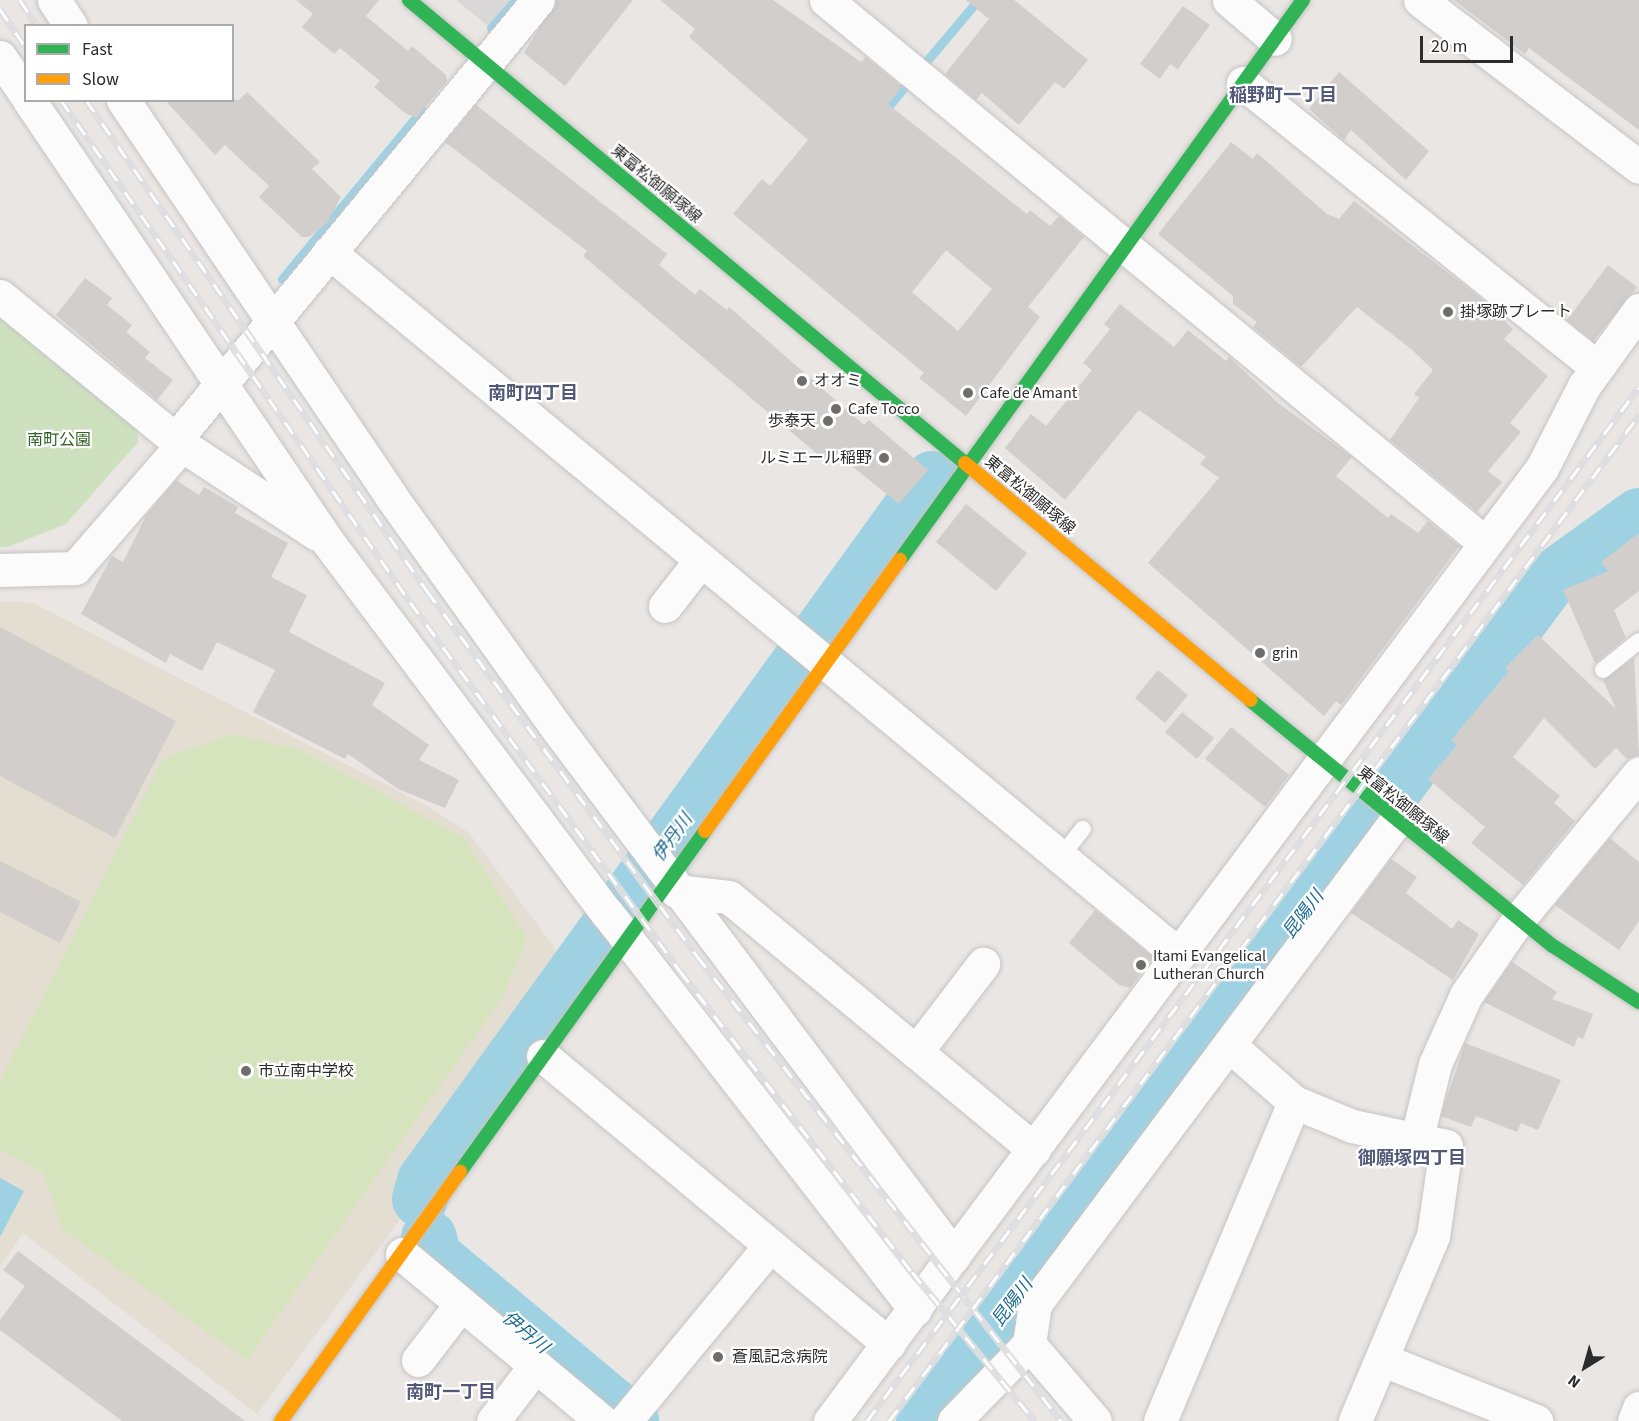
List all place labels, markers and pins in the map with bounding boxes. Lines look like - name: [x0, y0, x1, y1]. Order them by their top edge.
- place label: 掛塚跡プレート: [1460, 302, 1572, 322]
- marker: 掛塚跡プレート: [1441, 305, 1455, 319]
- place label: オオミ: [814, 371, 862, 391]
- marker: オオミ: [795, 374, 809, 388]
- place label: Cafe de Amant: [980, 383, 1077, 403]
- marker: Cafe de Amant: [961, 386, 975, 400]
- place label: Cafe Tocco: [848, 399, 920, 419]
- marker: Cafe Tocco: [829, 402, 843, 416]
- place label: 歩泰天: [768, 411, 816, 431]
- marker: 歩泰天: [821, 414, 835, 428]
- place label: ルミエール稲野: [760, 448, 872, 468]
- marker: ルミエール稲野: [877, 451, 891, 465]
- place label: grin: [1272, 643, 1298, 663]
- marker: grin: [1253, 646, 1267, 660]
- place label: Itami Evangelical Lutheran Church: [1153, 946, 1266, 984]
- marker: Itami Evangelical Lutheran Church: [1134, 958, 1148, 972]
- place label: 市立南中学校: [258, 1061, 354, 1081]
- marker: 市立南中学校: [239, 1064, 253, 1078]
- place label: 蒼風記念病院: [732, 1347, 828, 1367]
- marker: 蒼風記念病院: [709, 1348, 727, 1366]

